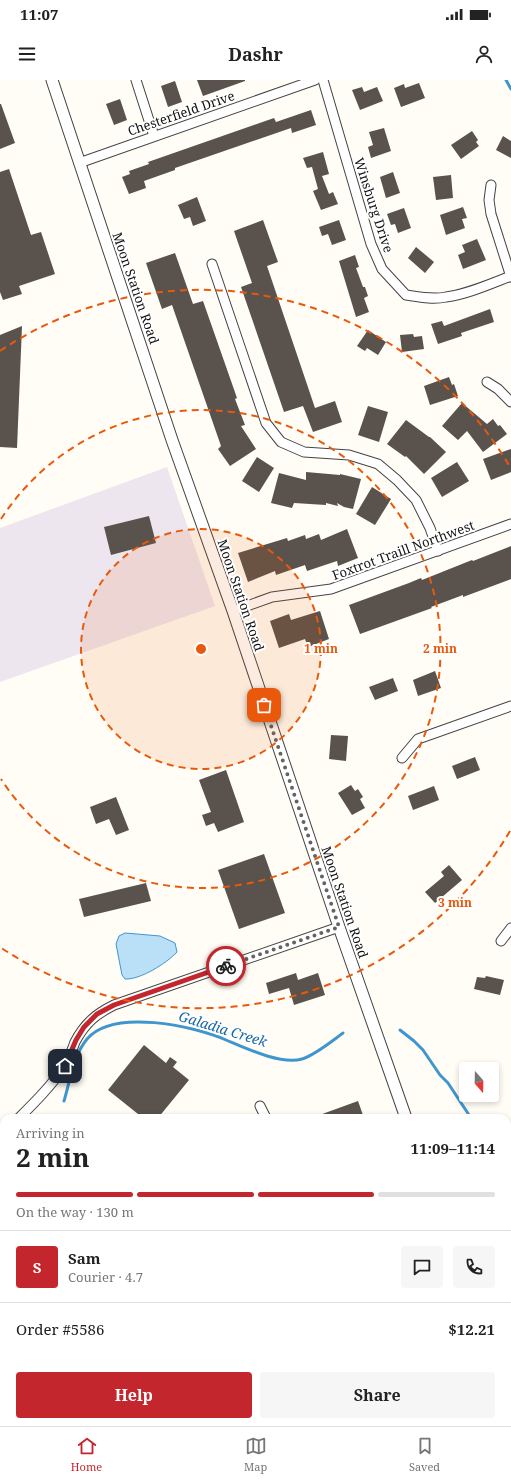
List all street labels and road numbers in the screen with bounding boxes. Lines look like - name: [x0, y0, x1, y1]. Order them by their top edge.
- street label: Chesterfield Drive: [125, 86, 237, 140]
- street label: Winsburg Drive: [350, 155, 398, 255]
- street label: Moon Station Road: [108, 230, 164, 346]
- street label: Foxtrot Traill Northwest: [329, 516, 477, 584]
- street label: Moon Station Road: [213, 537, 269, 653]
- street label: Moon Station Road: [317, 844, 373, 960]

